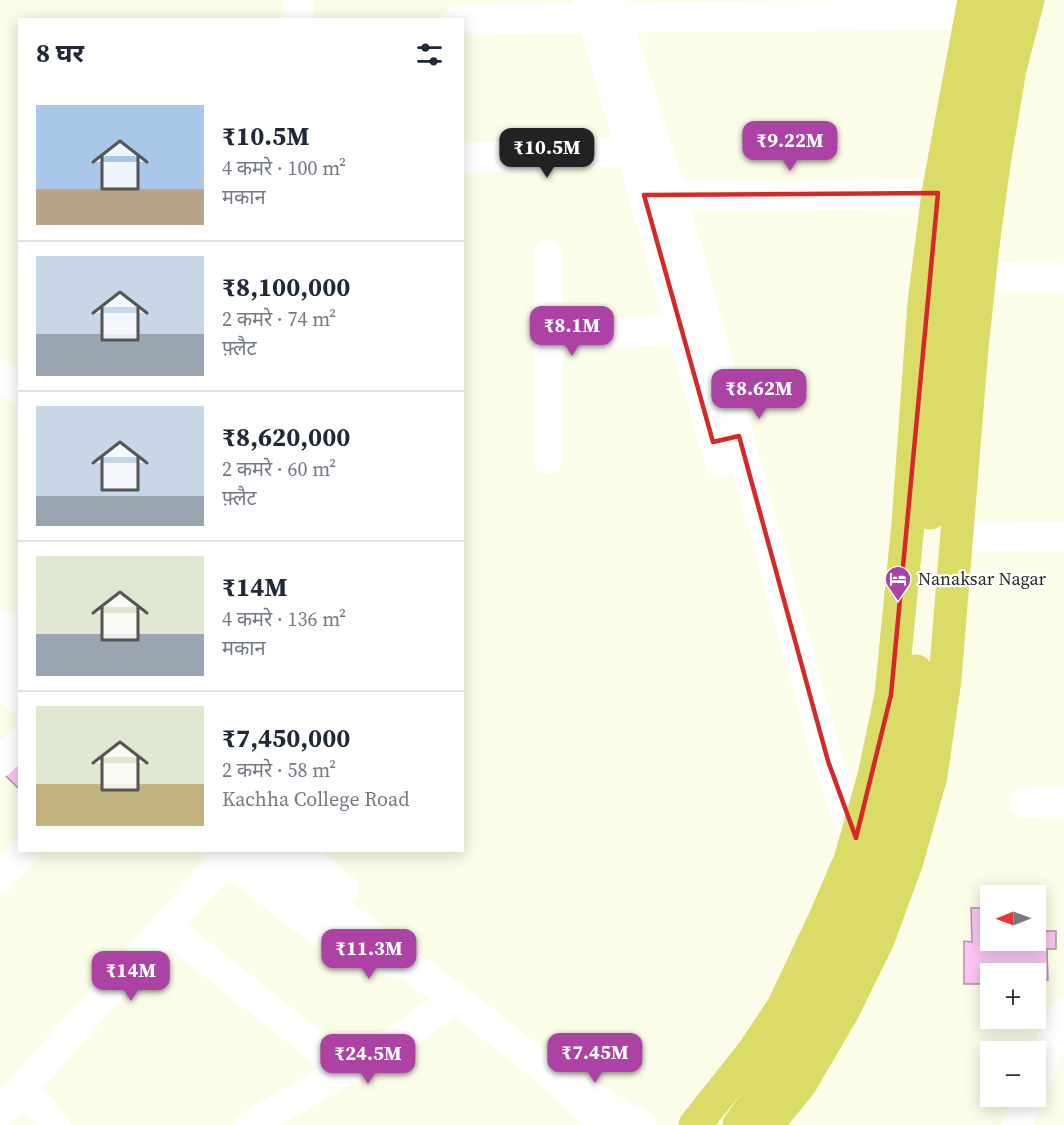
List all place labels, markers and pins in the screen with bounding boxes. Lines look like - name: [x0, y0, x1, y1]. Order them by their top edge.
- pin: ₹9.22M: [741, 121, 839, 172]
- pin: ₹10.5M: [498, 128, 596, 179]
- pin: ₹8.1M: [530, 306, 614, 357]
- pin: ₹8.62M: [710, 369, 808, 420]
- hotel icon: Nanaksar Nagar: [883, 564, 913, 602]
- place label: Nanaksar Nagar: [918, 566, 1047, 591]
- pin: ₹11.3M: [320, 929, 418, 980]
- pin: ₹14M: [95, 951, 167, 1002]
- pin: ₹7.45M: [546, 1033, 644, 1084]
- pin: ₹24.5M: [319, 1034, 417, 1085]

